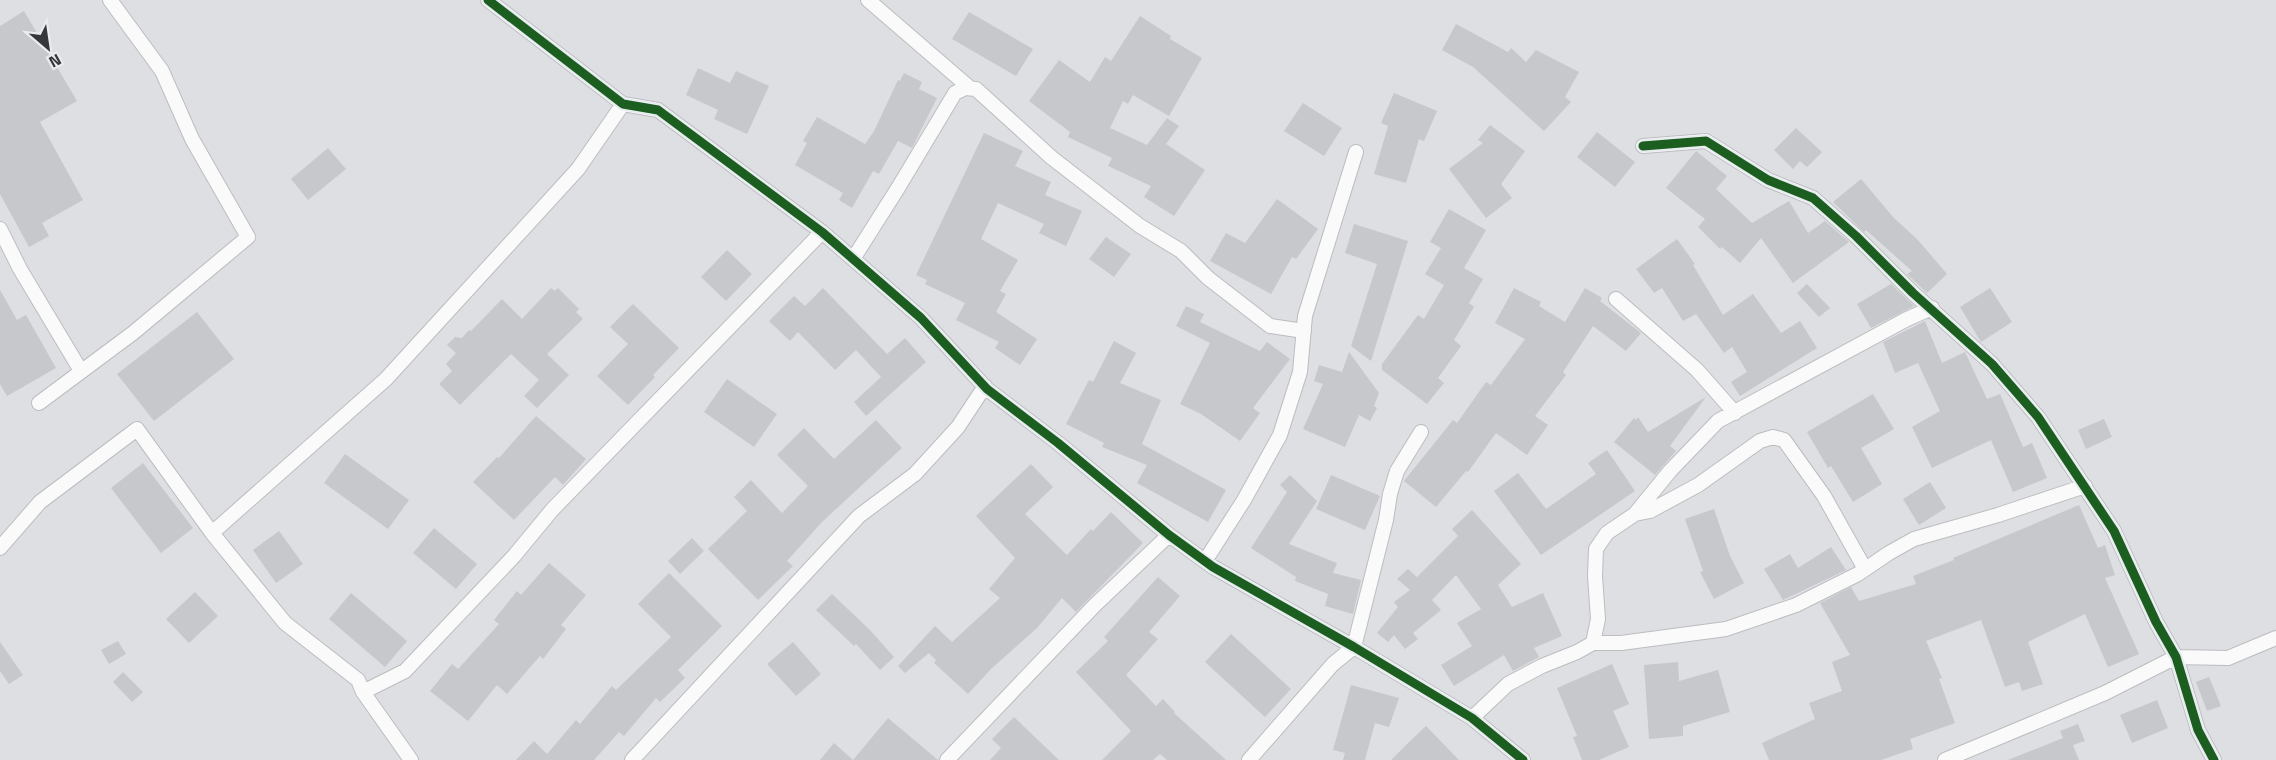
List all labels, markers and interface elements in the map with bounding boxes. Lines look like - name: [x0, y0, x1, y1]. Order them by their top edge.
- north arrow: [18, 18, 78, 78]
- text: N: [45, 48, 66, 74]

